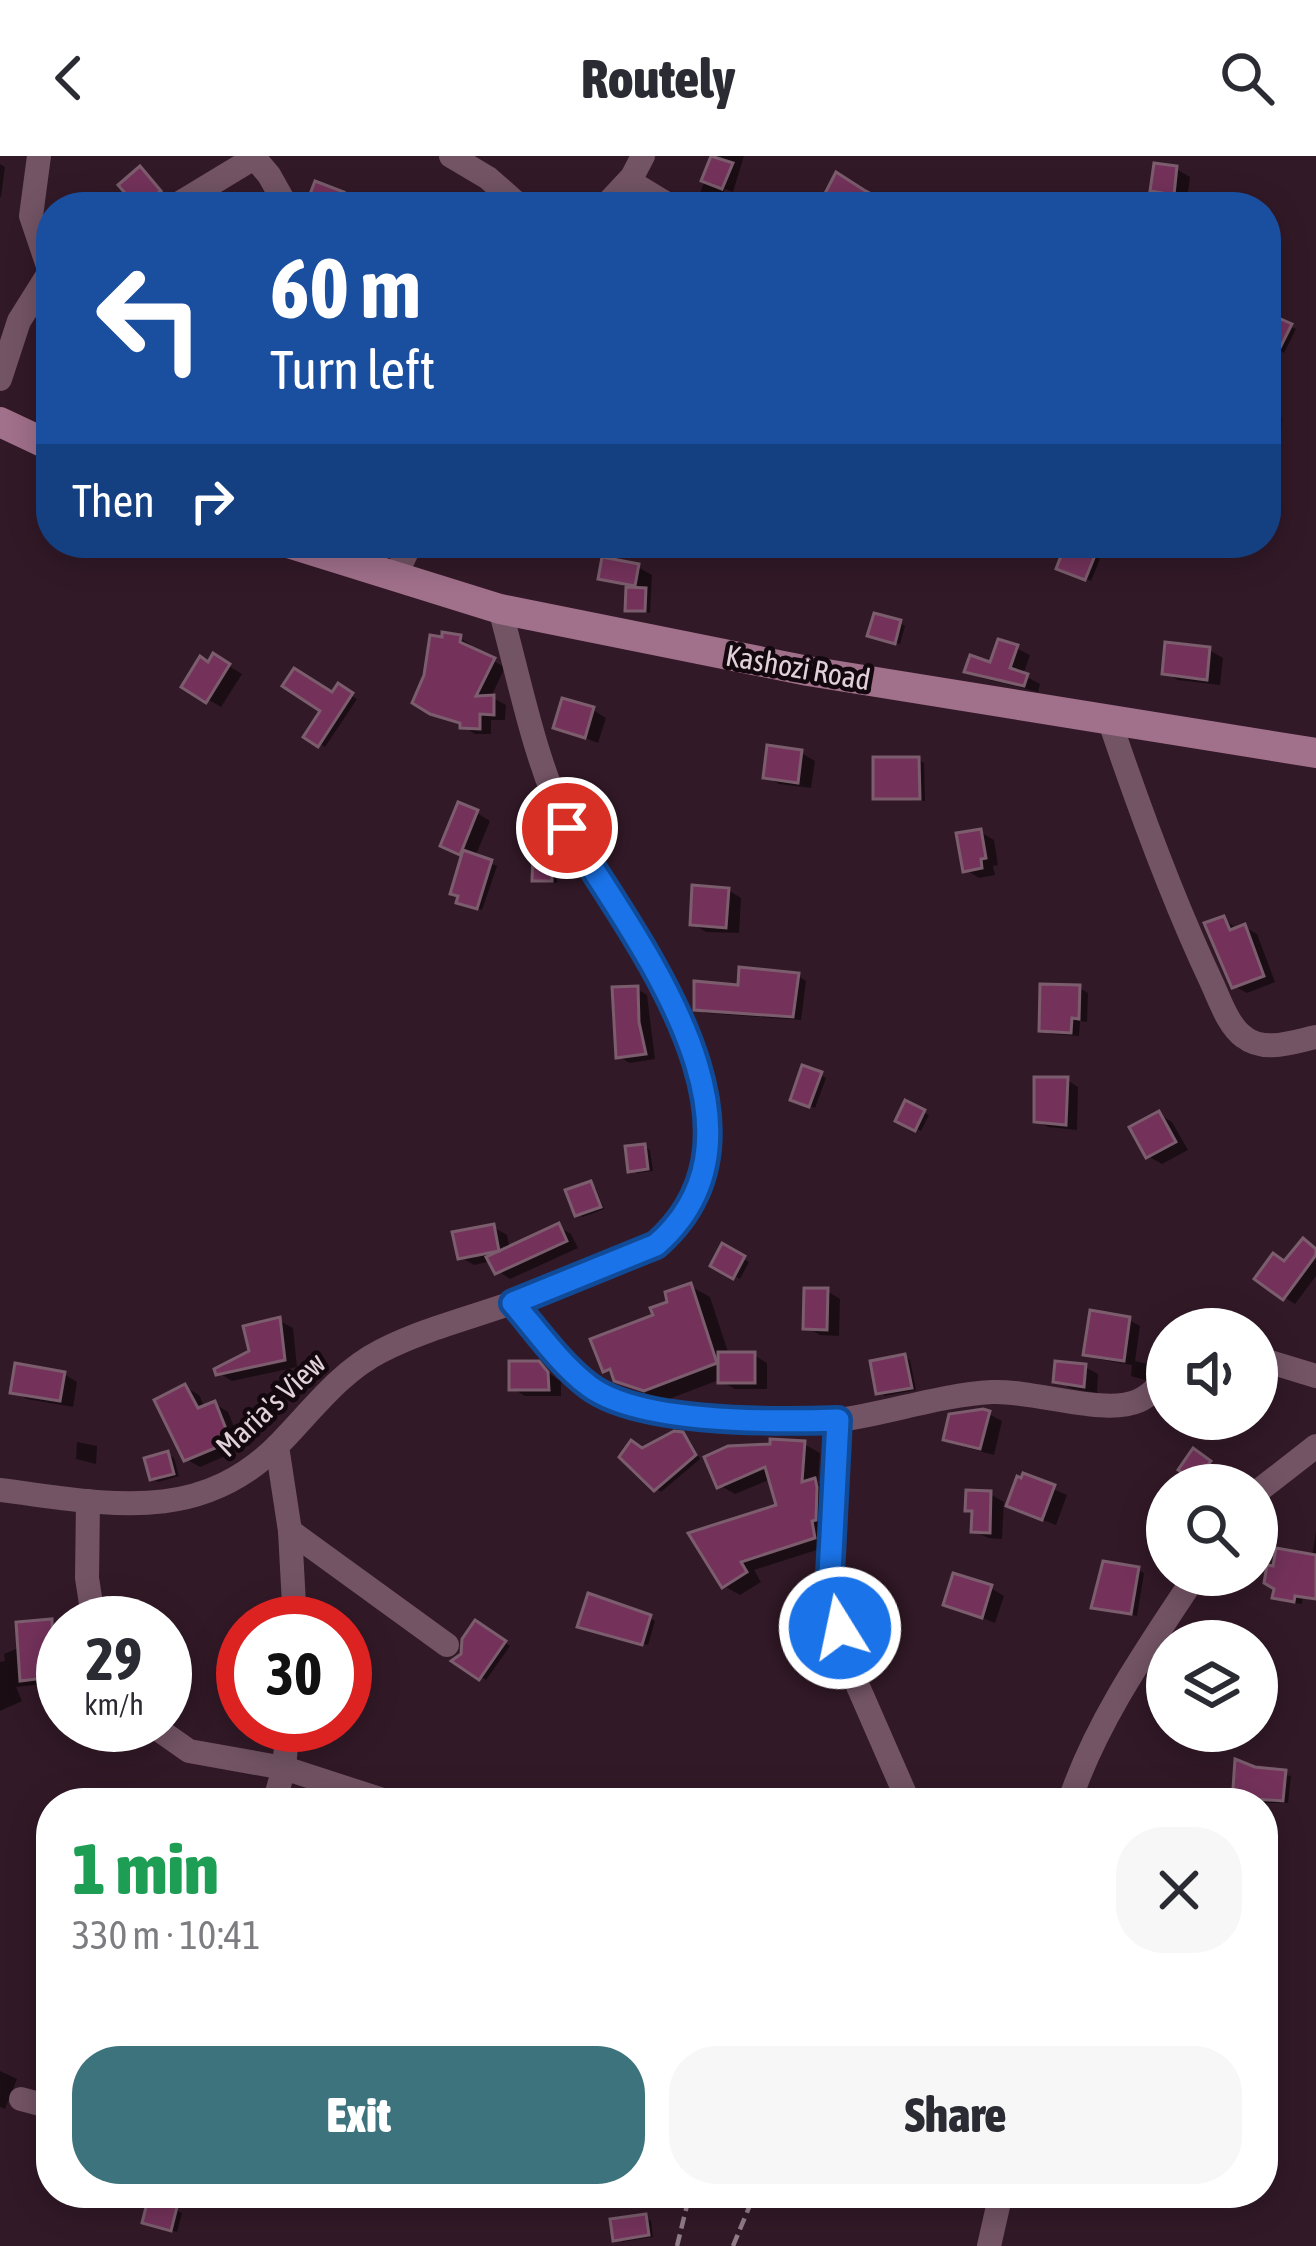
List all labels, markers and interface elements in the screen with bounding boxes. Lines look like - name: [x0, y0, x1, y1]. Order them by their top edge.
- icon: back: [36, 45, 102, 111]
- icon: search: [1214, 45, 1280, 111]
- text: Routely: [581, 48, 735, 109]
- icon: left: [72, 240, 228, 396]
- text: 60 m: [270, 240, 421, 336]
- text: Turn left: [270, 339, 435, 400]
- icon: right: [179, 468, 245, 534]
- text: Then: [72, 475, 155, 527]
- street label: Kashozi Road: [723, 638, 873, 696]
- pin: [516, 777, 618, 879]
- icon: arrive: [534, 795, 600, 861]
- map controls: [1146, 1308, 1278, 1752]
- button: sound: [1146, 1308, 1278, 1440]
- street label: Maria's View: [209, 1345, 332, 1463]
- button: search: [1146, 1464, 1278, 1596]
- position arrow: [777, 1565, 903, 1691]
- speed limit sign: 30: [216, 1596, 372, 1752]
- button: layers: [1146, 1620, 1278, 1752]
- text: 29: [86, 1624, 142, 1693]
- text: km/h: [84, 1687, 144, 1721]
- text: 1 min: [72, 1827, 219, 1909]
- button: close: [1116, 1827, 1242, 1953]
- text: 330 m · 10:41: [72, 1913, 261, 1957]
- button: Exit: [72, 2046, 645, 2184]
- button: Share: [669, 2046, 1242, 2184]

